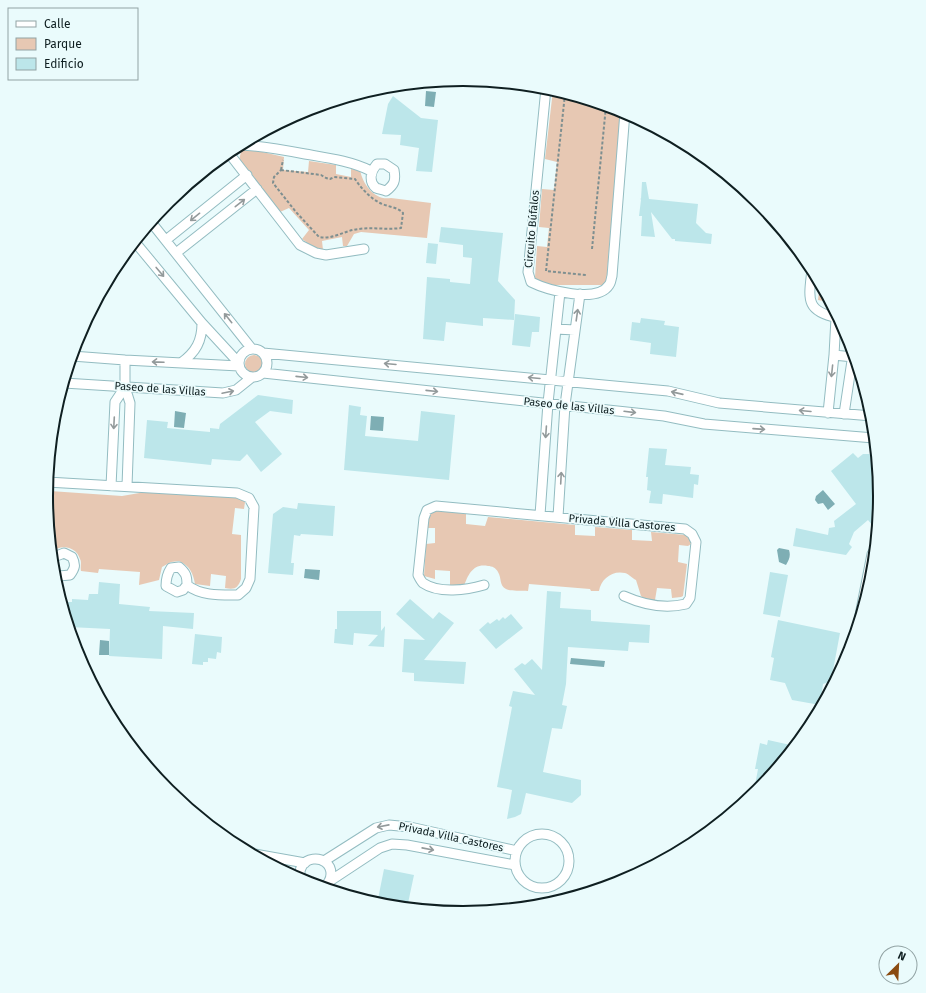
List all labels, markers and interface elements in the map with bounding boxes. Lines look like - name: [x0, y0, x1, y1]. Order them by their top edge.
- legend: [8, 8, 138, 80]
- text: Calle: [44, 17, 71, 31]
- text: Parque: [44, 37, 82, 51]
- text: Edificio: [44, 57, 84, 71]
- street label: Circuito Búfalos: [522, 190, 542, 268]
- one-way arrow: [234, 198, 245, 207]
- one-way arrow: [189, 212, 200, 221]
- one-way arrow: [155, 267, 164, 277]
- one-way arrow: [573, 309, 581, 322]
- one-way arrow: [224, 313, 233, 324]
- one-way arrow: [152, 358, 165, 365]
- one-way arrow: [384, 361, 397, 368]
- one-way arrow: [829, 364, 836, 377]
- one-way arrow: [295, 374, 308, 381]
- one-way arrow: [528, 374, 541, 381]
- street label: Paseo de las Villas: [114, 379, 206, 399]
- one-way arrow: [221, 387, 234, 395]
- one-way arrow: [425, 387, 438, 395]
- one-way arrow: [671, 389, 684, 397]
- street label: Paseo de las Villas: [523, 395, 615, 417]
- one-way arrow: [799, 407, 812, 415]
- one-way arrow: [623, 409, 636, 416]
- one-way arrow: [110, 416, 118, 429]
- one-way arrow: [543, 425, 550, 438]
- one-way arrow: [752, 425, 765, 432]
- one-way arrow: [557, 472, 564, 485]
- street label: Privada Villa Castores: [568, 512, 676, 534]
- street label: Privada Villa Castores: [397, 820, 505, 854]
- one-way arrow: [377, 823, 390, 831]
- one-way arrow: [421, 845, 434, 853]
- north arrow: [878, 945, 918, 985]
- text: N: [896, 949, 908, 964]

